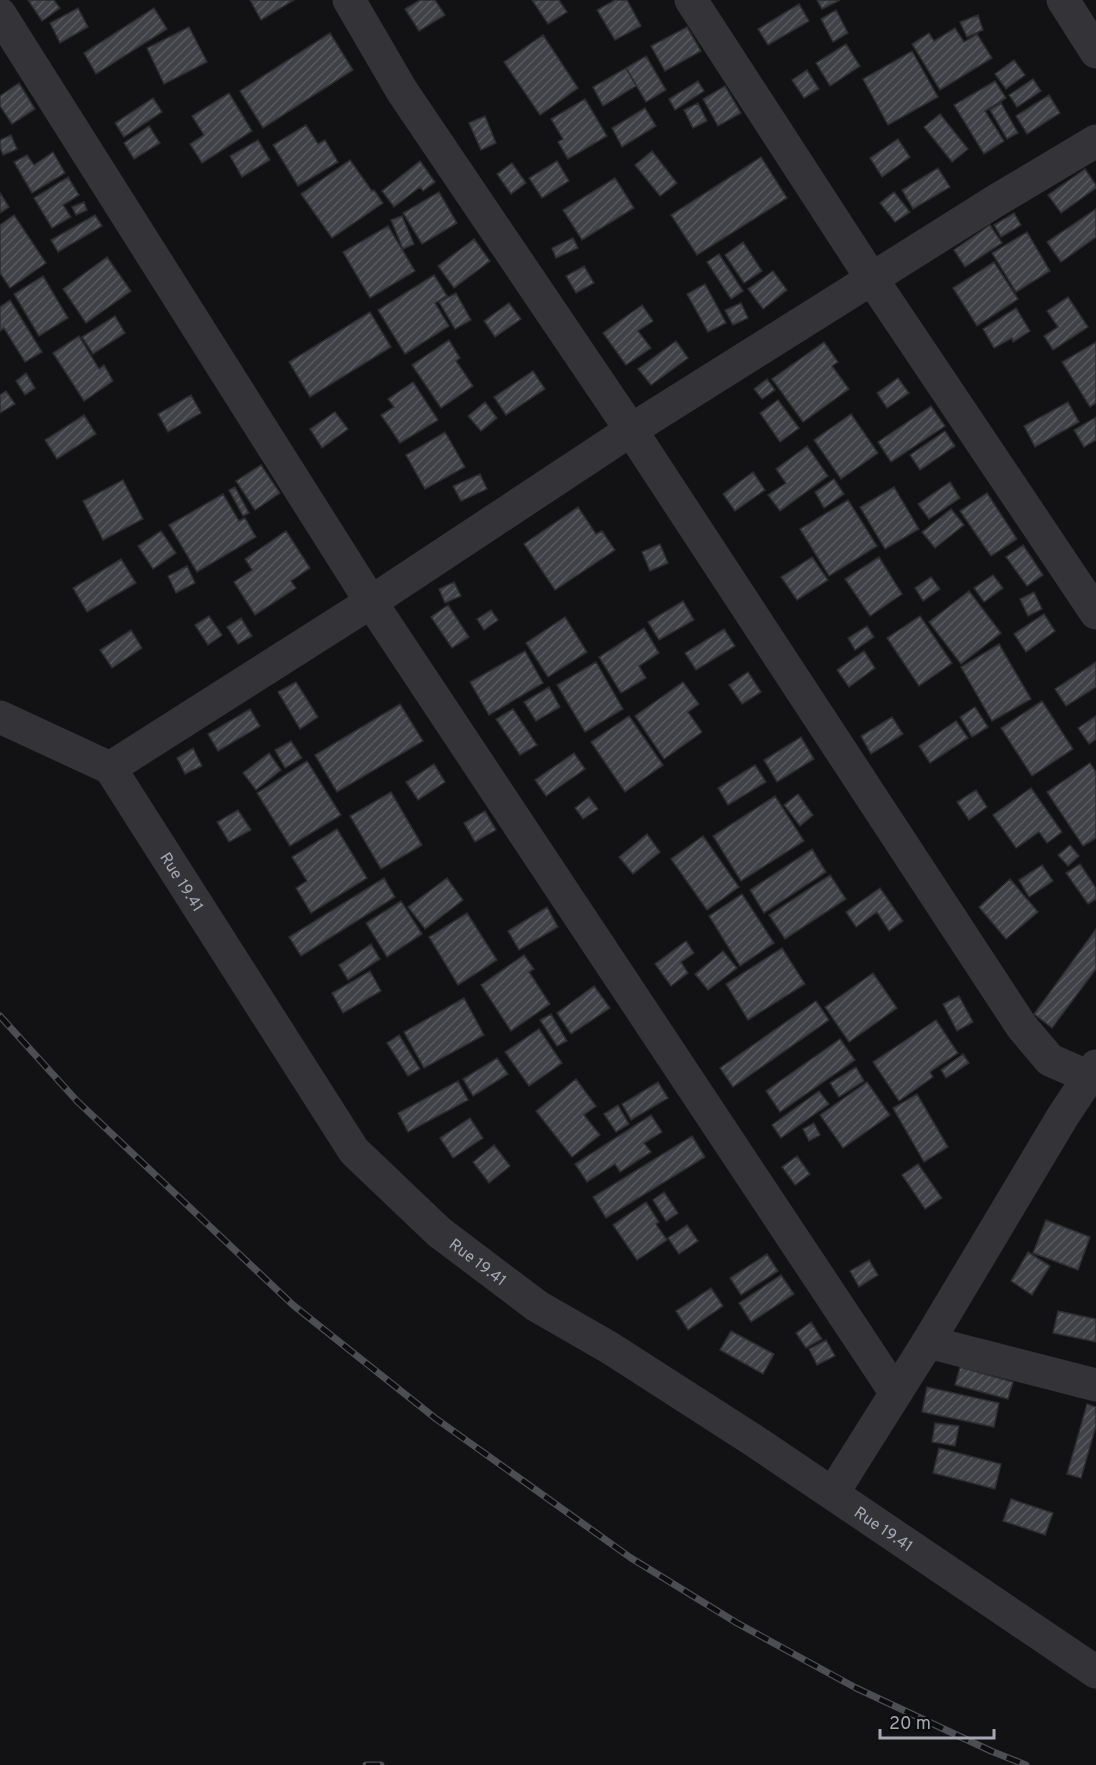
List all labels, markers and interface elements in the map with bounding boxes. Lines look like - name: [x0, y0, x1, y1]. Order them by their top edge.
- street label: Rue 19.41: [154, 849, 207, 916]
- street label: Rue 19.41: [444, 1235, 510, 1291]
- street label: Rue 19.41: [850, 1503, 916, 1557]
- scale bar: [880, 1702, 994, 1740]
- text: 20 m: [889, 1713, 931, 1736]

